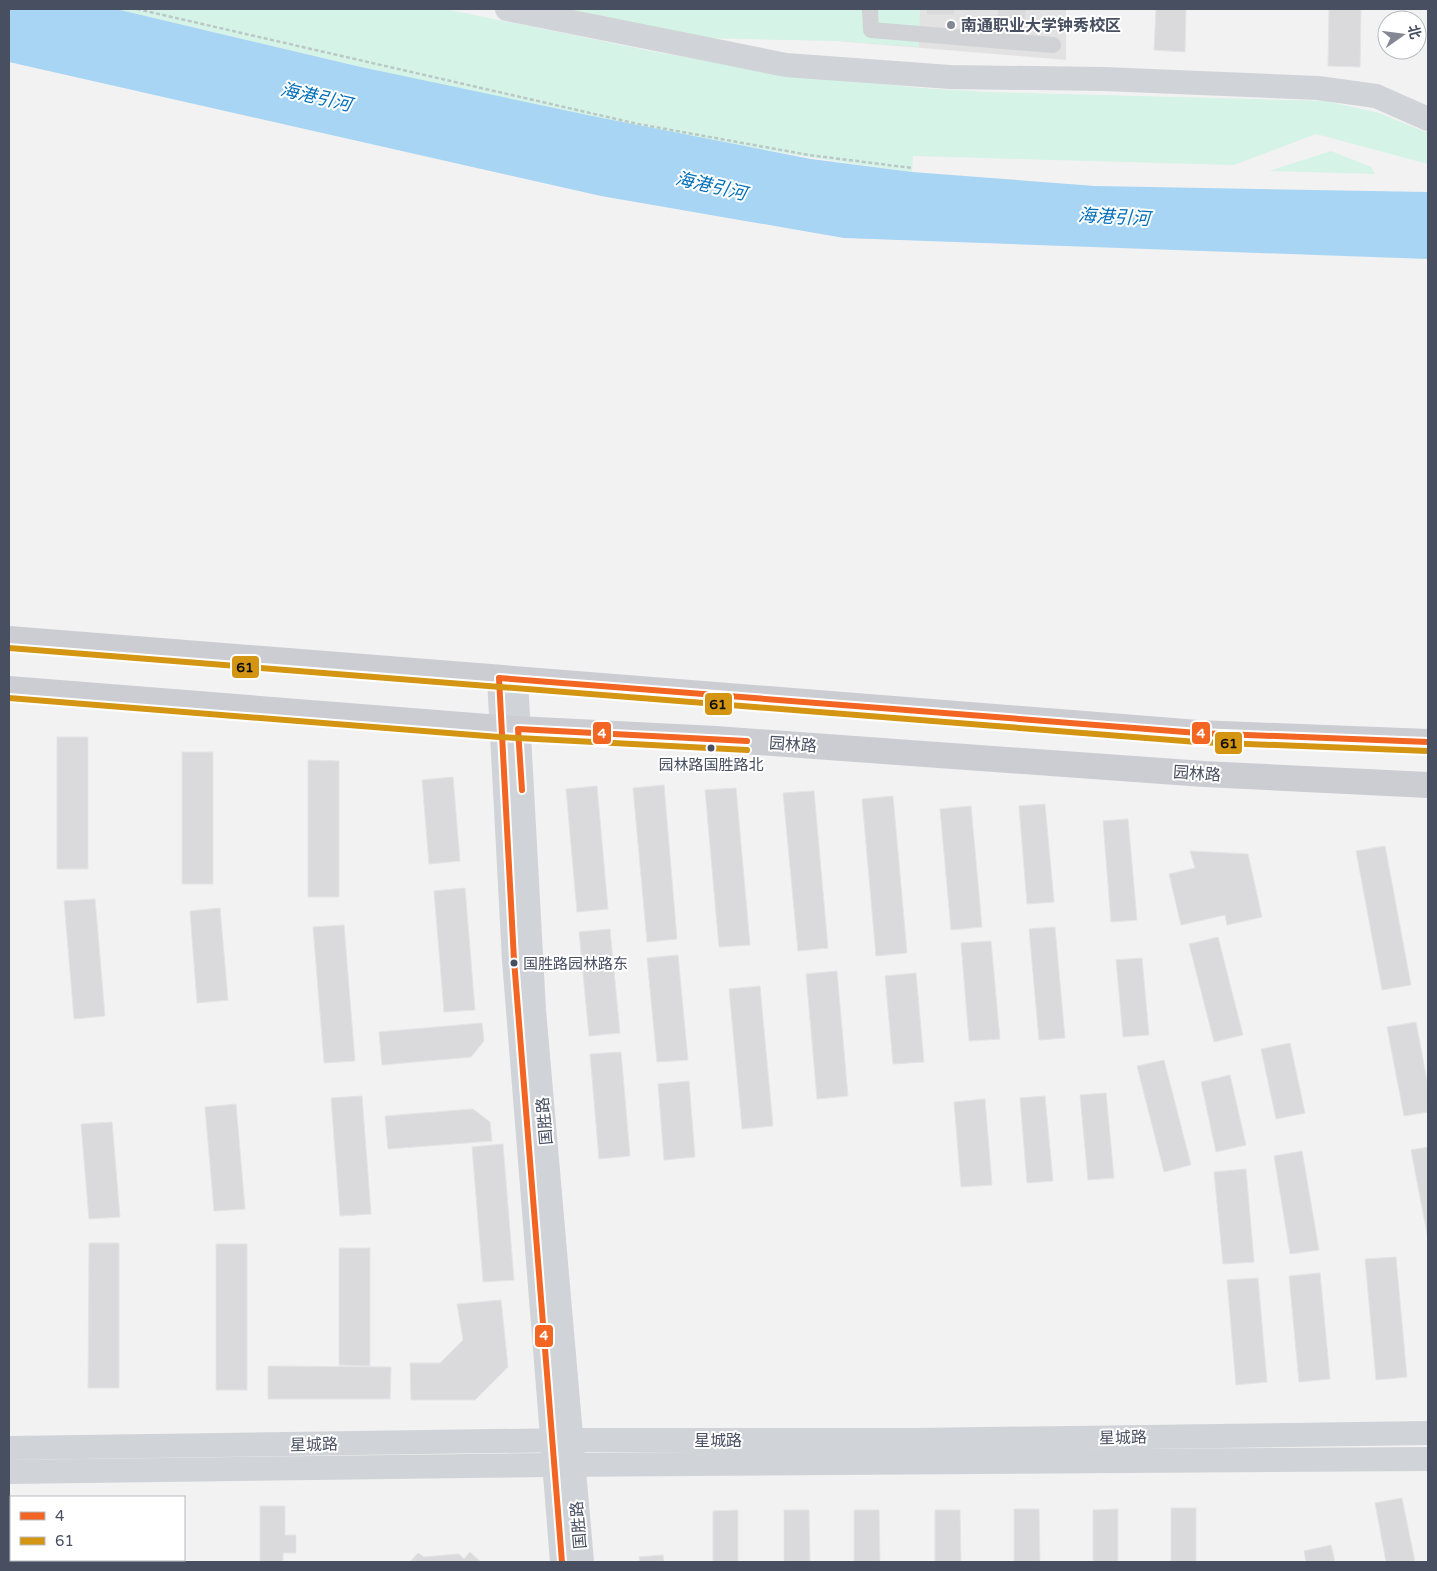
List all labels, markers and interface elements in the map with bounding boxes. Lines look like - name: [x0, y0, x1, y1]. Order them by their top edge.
- north arrow: [1377, 10, 1427, 60]
- place label: 南通职业大学钟秀校区: [961, 16, 1121, 36]
- marker: 南通职业大学钟秀校区: [945, 19, 957, 31]
- text: 北: [1404, 23, 1424, 41]
- water label: 海港引河: [278, 78, 356, 116]
- water label: 海港引河: [673, 167, 751, 205]
- water label: 海港引河: [1077, 204, 1154, 230]
- line badge: 61: [231, 655, 260, 679]
- text: 61: [236, 659, 254, 676]
- line badge: 61: [704, 692, 733, 716]
- text: 61: [709, 696, 727, 713]
- line badge: 4: [592, 721, 612, 745]
- line badge: 4: [1191, 721, 1211, 745]
- text: 4: [598, 725, 607, 742]
- text: 4: [1197, 725, 1206, 742]
- line badge: 61: [1214, 731, 1243, 755]
- street label: 园林路: [768, 733, 818, 757]
- text: 61: [1220, 735, 1238, 752]
- marker: 园林路国胜路北: [706, 743, 716, 753]
- place label: 园林路国胜路北: [658, 756, 764, 774]
- street label: 园林路: [1172, 762, 1222, 786]
- place label: 国胜路园林路东: [523, 955, 628, 973]
- marker: 国胜路园林路东: [509, 958, 519, 968]
- street label: 国胜路: [533, 1096, 557, 1146]
- line badge: 4: [534, 1324, 554, 1348]
- text: 4: [540, 1327, 549, 1344]
- street label: 星城路: [1099, 1428, 1147, 1448]
- street label: 星城路: [694, 1431, 742, 1451]
- street label: 星城路: [290, 1435, 338, 1455]
- legend: [10, 1496, 185, 1561]
- street label: 国胜路: [567, 1500, 591, 1550]
- text: 4: [55, 1507, 64, 1525]
- text: 61: [55, 1532, 74, 1550]

